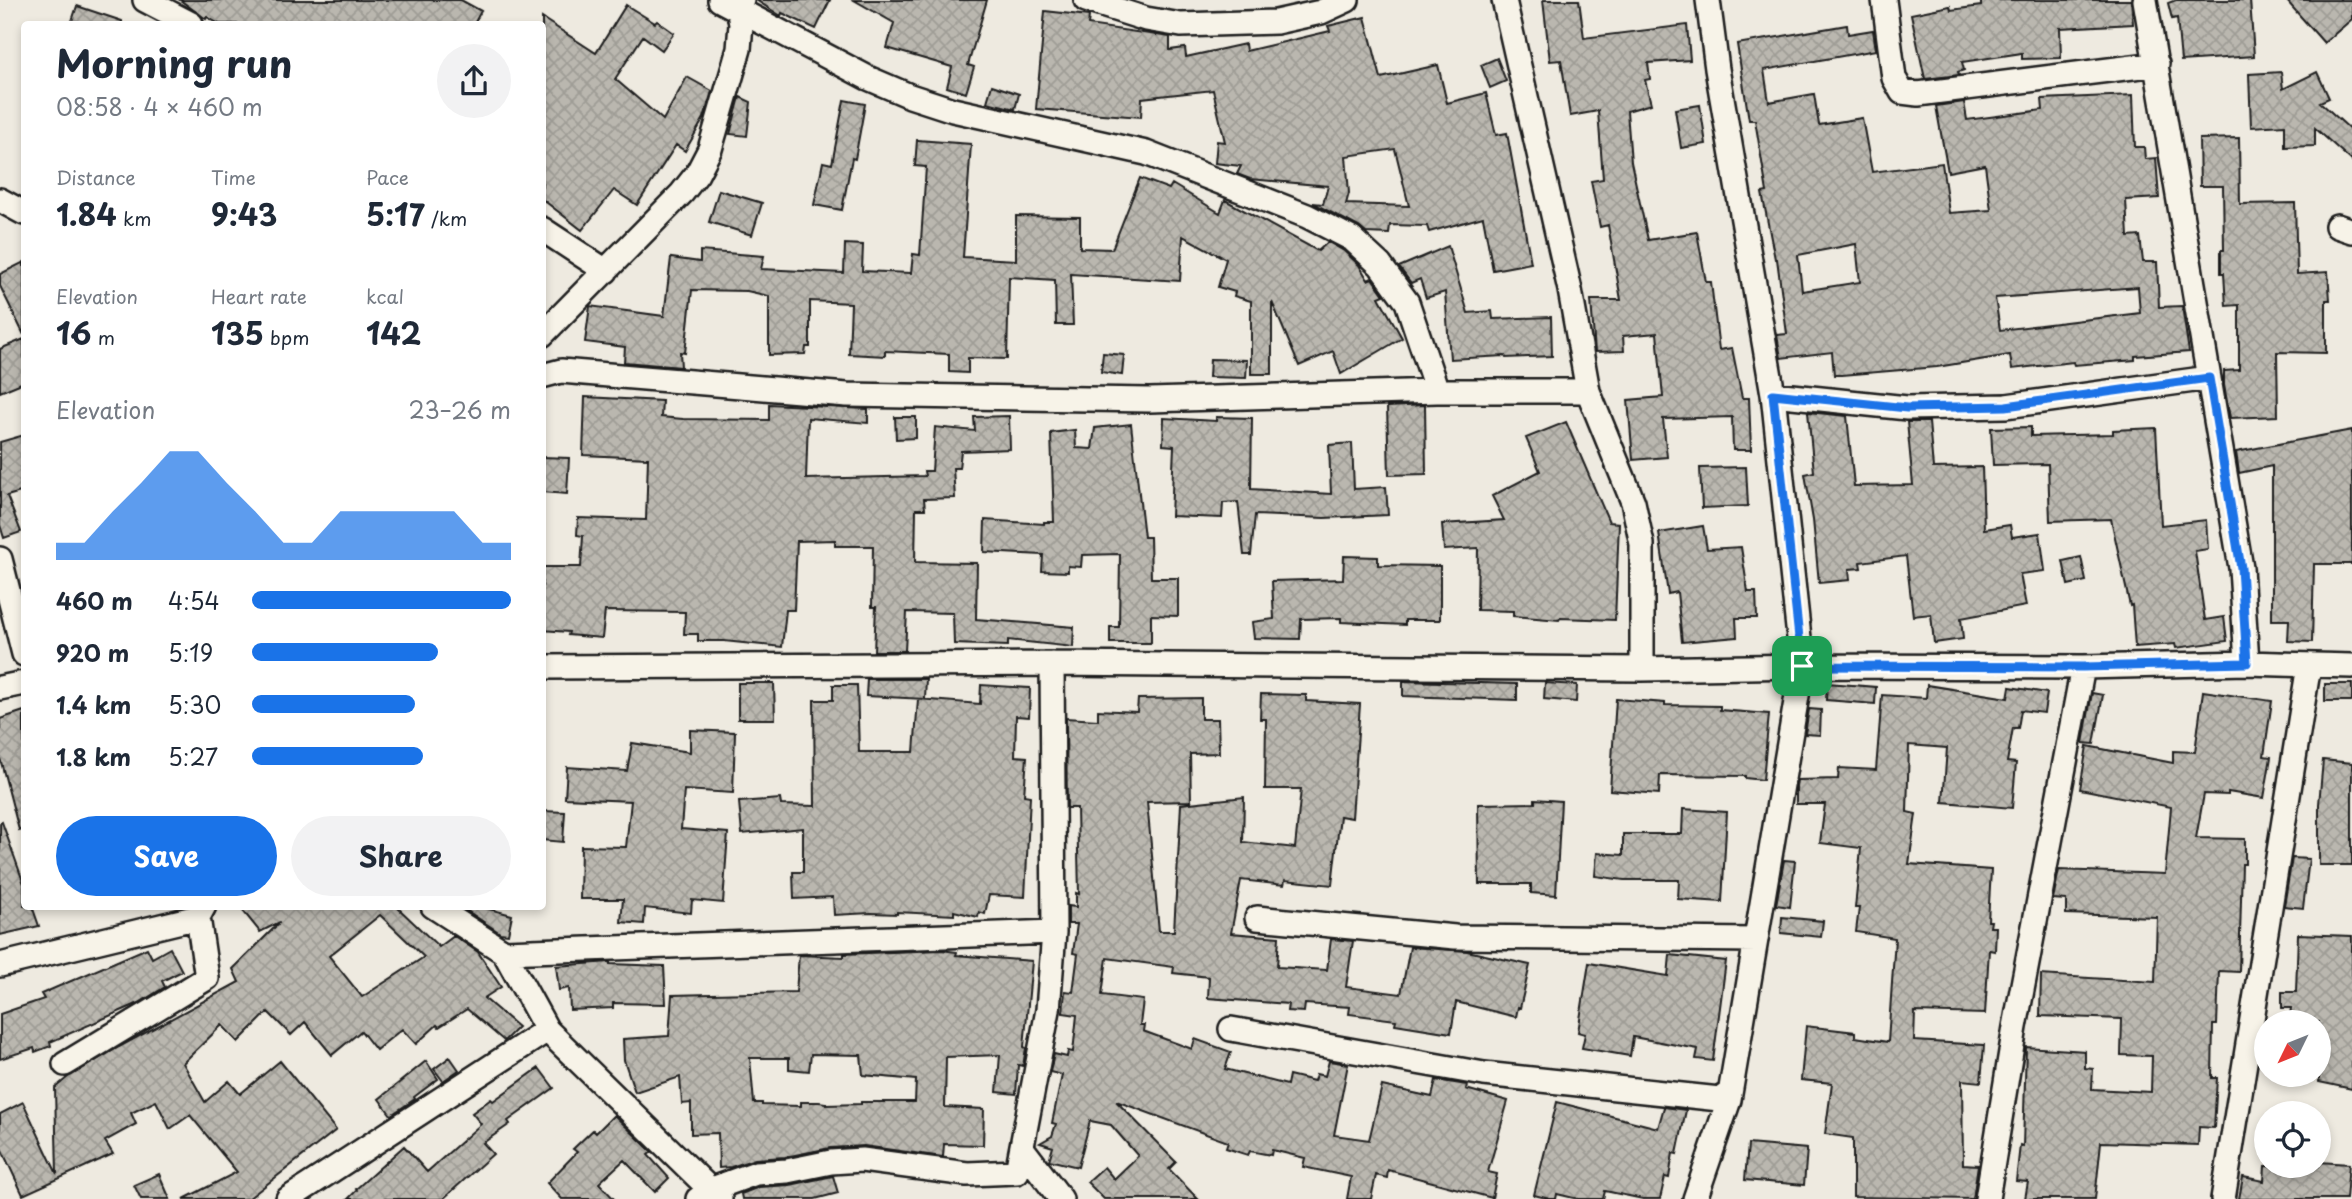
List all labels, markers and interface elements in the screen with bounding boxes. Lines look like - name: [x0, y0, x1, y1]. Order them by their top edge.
- text: Morning run: [56, 34, 292, 91]
- button: share: [437, 44, 511, 118]
- text: 08:58 · 4 × 460 m: [56, 89, 263, 124]
- text: Distance: [56, 163, 136, 191]
- text: Time: [211, 163, 256, 191]
- text: Pace: [366, 163, 409, 191]
- text: 1.84: [56, 191, 117, 236]
- text: 9:43: [211, 191, 277, 236]
- text: 5:17: [366, 191, 425, 236]
- text: km: [117, 204, 152, 232]
- text: /km: [425, 204, 467, 232]
- text: Elevation: [56, 282, 138, 310]
- text: Heart rate: [211, 282, 307, 310]
- text: kcal: [366, 282, 404, 310]
- text: 16: [56, 310, 91, 355]
- text: 135: [211, 310, 264, 355]
- text: 142: [366, 310, 421, 355]
- text: m: [91, 323, 115, 351]
- text: bpm: [264, 323, 310, 351]
- text: Elevation: [56, 392, 155, 427]
- text: 23–26 m: [408, 392, 511, 427]
- text: 460 m: [56, 583, 133, 618]
- text: 4:54: [168, 583, 220, 618]
- text: 920 m: [56, 635, 129, 670]
- text: 5:19: [168, 635, 213, 670]
- pin: [1772, 636, 1832, 696]
- icon: arrive: [1783, 647, 1821, 685]
- text: 1.4 km: [56, 687, 131, 722]
- text: 5:30: [168, 687, 221, 722]
- text: 1.8 km: [56, 739, 131, 774]
- text: 5:27: [168, 739, 218, 774]
- button: Save: [56, 816, 277, 896]
- button: Share: [291, 816, 511, 896]
- north arrow: [2254, 1010, 2331, 1087]
- map controls: [2254, 1010, 2331, 1178]
- button: locate: [2254, 1101, 2331, 1178]

